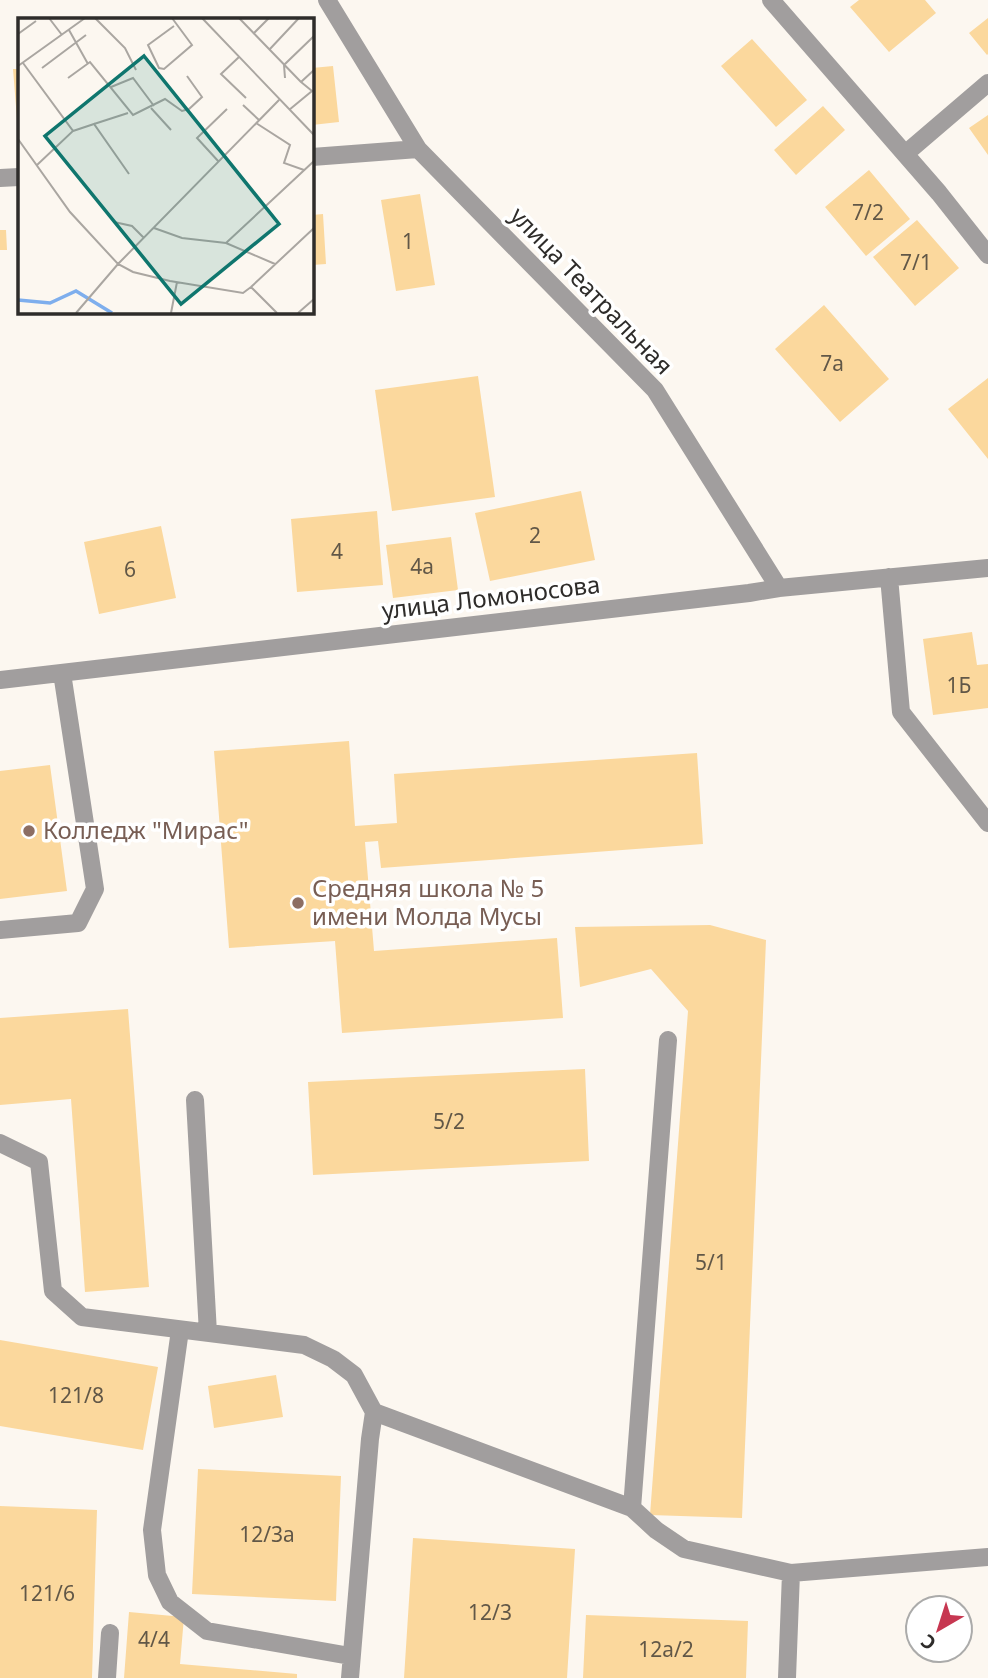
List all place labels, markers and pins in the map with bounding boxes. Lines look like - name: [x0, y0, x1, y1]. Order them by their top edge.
- place label: Колледж "Мирас": [43, 813, 248, 846]
- marker: Колледж "Мирас": [21, 823, 37, 839]
- place label: Средняя школа № 5 имени Молда Мусы: [312, 871, 544, 932]
- marker: Средняя школа № 5 имени Молда Мусы: [290, 895, 306, 911]

